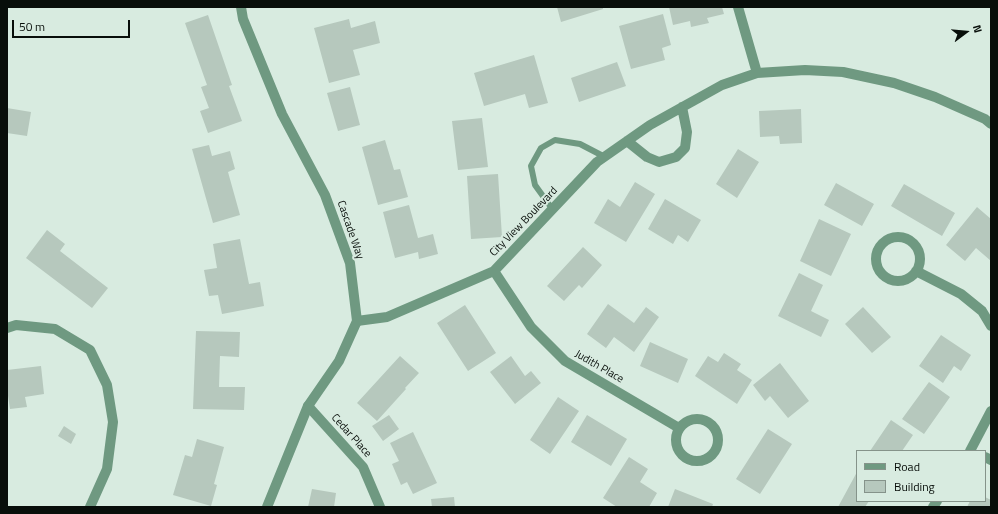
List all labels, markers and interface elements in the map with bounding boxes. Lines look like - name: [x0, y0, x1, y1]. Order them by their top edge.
- scale bar: [14, 12, 132, 38]
- north arrow: [946, 12, 986, 52]
- text: 50 m: [19, 17, 45, 36]
- text: N: [969, 23, 986, 35]
- street label: City View Boulevard: [487, 184, 561, 260]
- street label: Cascade Way: [334, 199, 366, 261]
- street label: Judith Place: [572, 348, 626, 386]
- street label: Cedar Place: [328, 412, 374, 460]
- legend: [856, 450, 986, 502]
- text: Road: [894, 457, 920, 476]
- text: Building: [894, 477, 935, 496]

